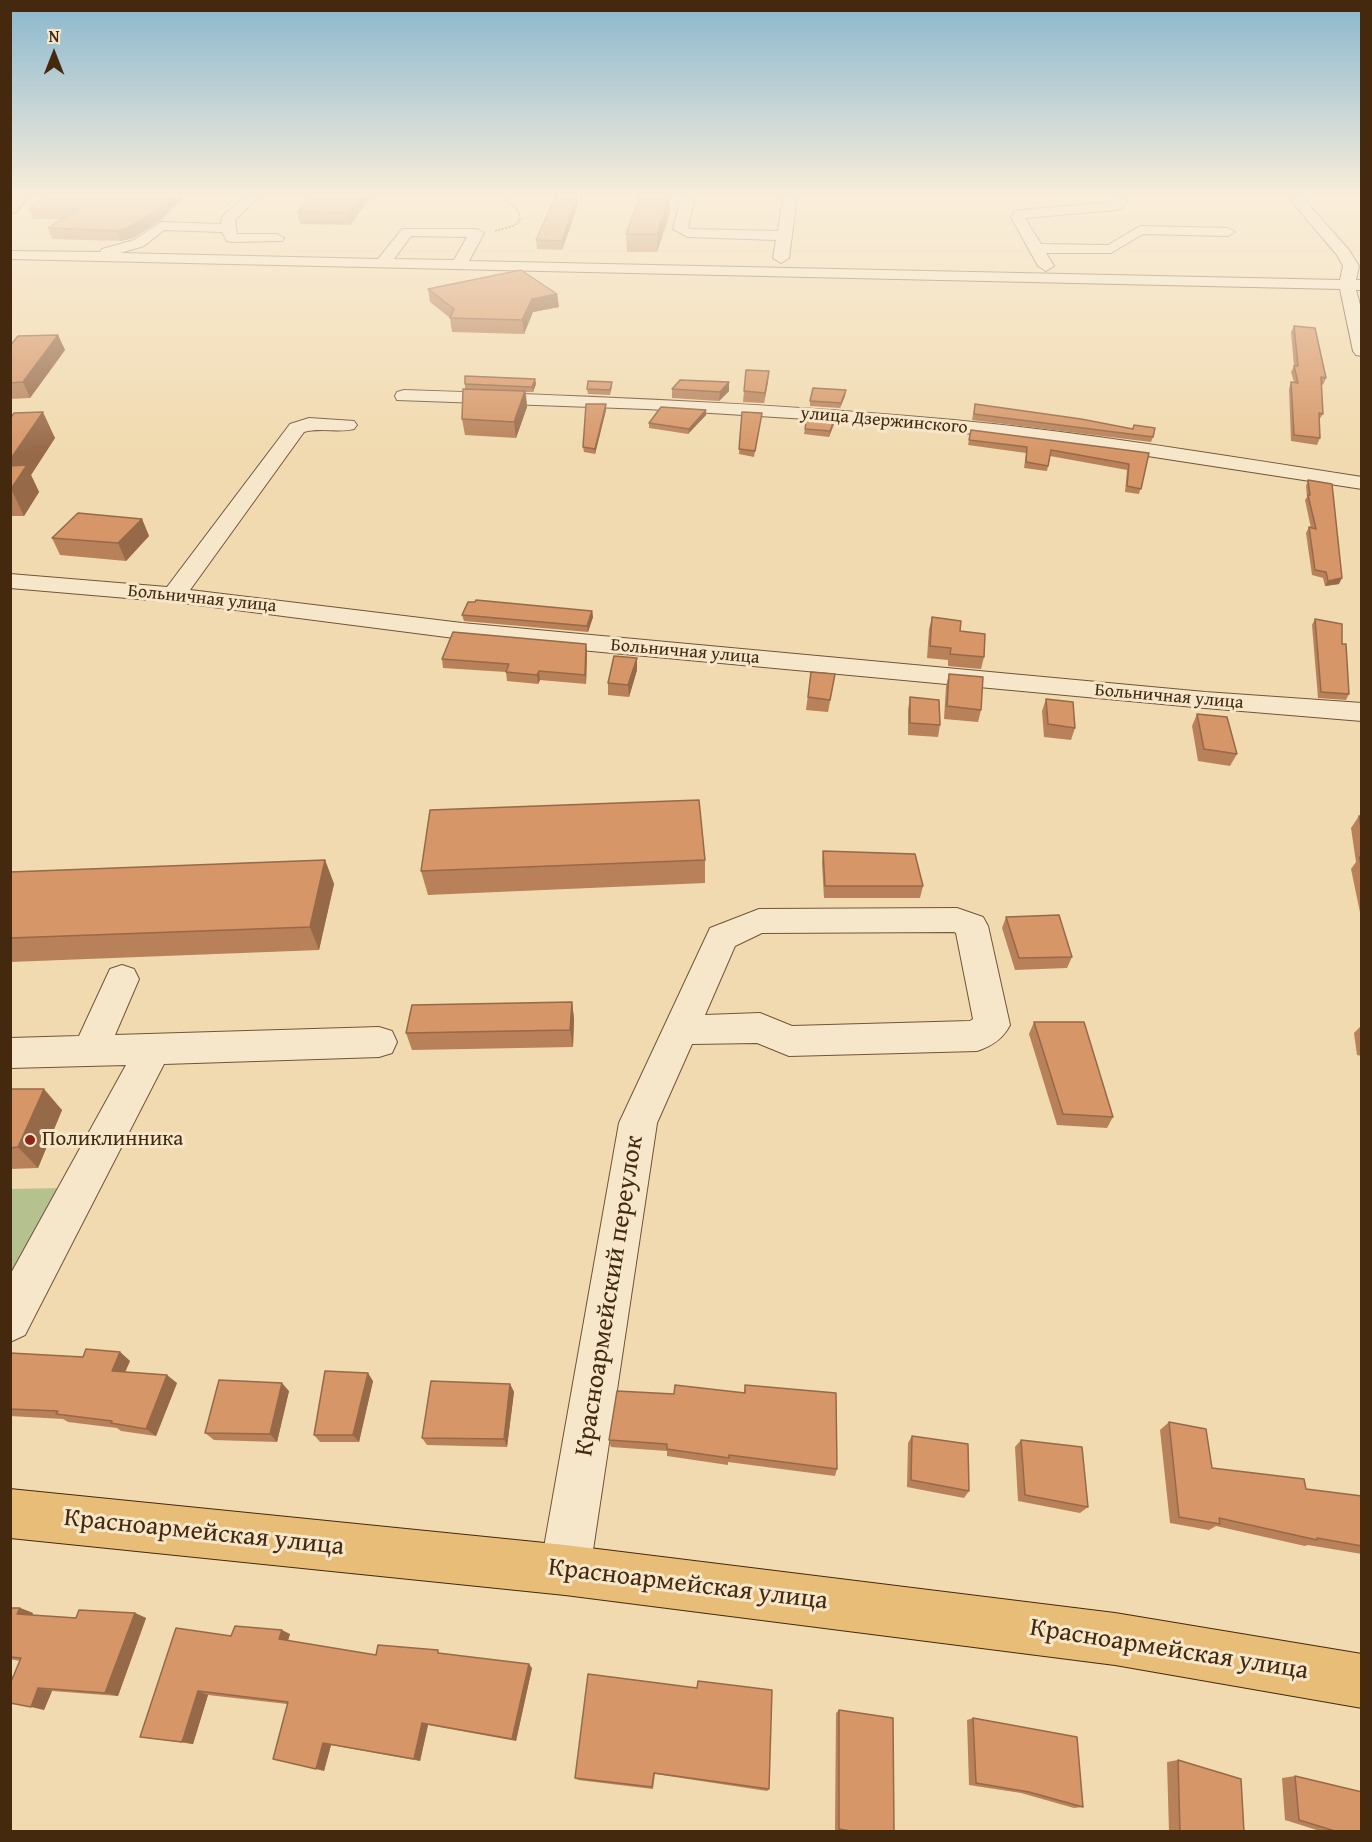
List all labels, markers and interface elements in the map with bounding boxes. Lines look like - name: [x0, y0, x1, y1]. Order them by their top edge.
- north arrow: [24, 24, 84, 84]
- text: N: [49, 24, 59, 48]
- street label: улица Дзержинского: [800, 403, 968, 439]
- street label: Больничная улица: [127, 580, 277, 618]
- street label: Больничная улица: [610, 635, 760, 669]
- street label: Больничная улица: [1094, 680, 1244, 714]
- place label: Поликлинника: [42, 1127, 183, 1153]
- marker: Поликлинника: [23, 1133, 37, 1147]
- street label: Красноармейский переулок: [569, 1133, 651, 1459]
- street label: Красноармейская улица: [62, 1503, 346, 1563]
- street label: Красноармейская улица: [546, 1552, 830, 1618]
- street label: Красноармейская улица: [1028, 1613, 1310, 1687]

